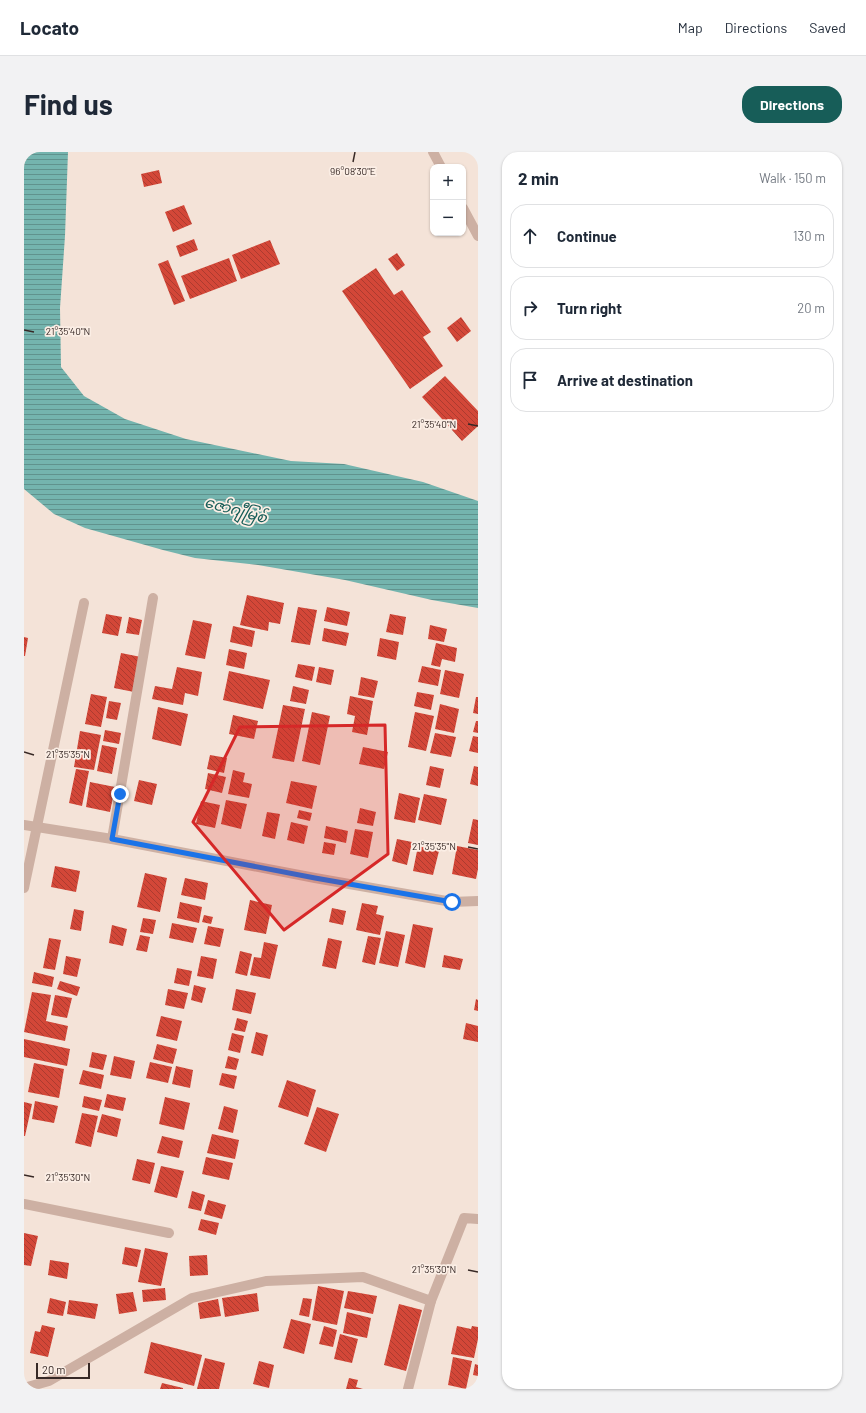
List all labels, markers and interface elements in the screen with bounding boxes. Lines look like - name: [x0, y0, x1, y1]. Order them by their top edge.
- text: Locato: [20, 16, 79, 39]
- text: Map: [678, 19, 703, 36]
- text: Directions: [725, 19, 787, 36]
- text: Saved: [809, 19, 846, 36]
- button: Directions: [742, 86, 842, 123]
- text: Find us: [24, 87, 113, 121]
- map controls: [430, 164, 466, 236]
- button: +: [430, 164, 466, 200]
- text: 96°08'30"E: [330, 165, 376, 177]
- text: 2 min: [518, 168, 559, 188]
- text: Walk · 150 m: [759, 170, 826, 186]
- button: −: [430, 200, 466, 236]
- icon: ahead: [519, 225, 541, 247]
- text: Continue: [557, 227, 617, 245]
- text: 130 m: [793, 228, 825, 244]
- icon: right: [519, 297, 541, 319]
- text: Turn right: [557, 299, 622, 317]
- text: 20 m: [797, 300, 825, 316]
- text: 21°35'40"N: [46, 325, 90, 337]
- icon: arrive: [519, 369, 541, 391]
- text: Arrive at destination: [557, 371, 693, 389]
- text: 21°35'40"N: [412, 418, 456, 430]
- water label: ဇော်ဂျီမြစ်: [202, 491, 271, 530]
- text: 21°35'35"N: [46, 748, 90, 760]
- route end: [111, 785, 129, 803]
- text: 21°35'35"N: [412, 840, 456, 852]
- route start: [443, 893, 461, 911]
- text: 21°35'30"N: [46, 1171, 90, 1183]
- text: 21°35'30"N: [412, 1263, 456, 1275]
- scale bar: [36, 1361, 90, 1380]
- text: 20 m: [42, 1363, 65, 1376]

